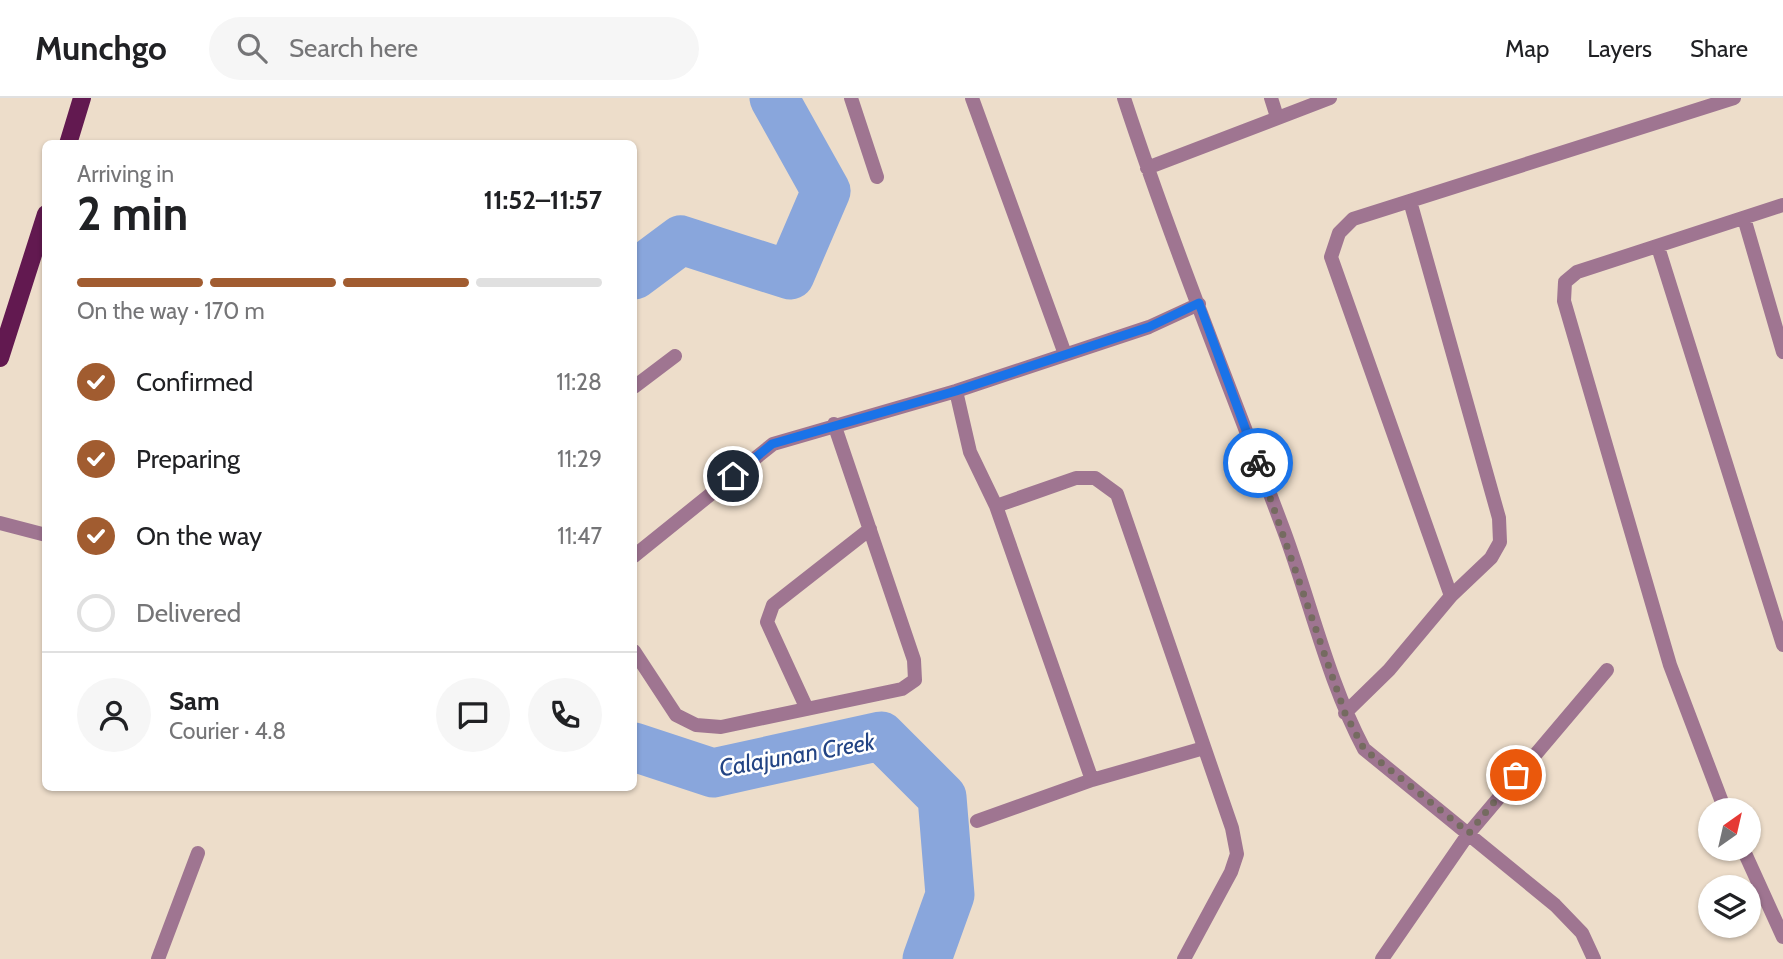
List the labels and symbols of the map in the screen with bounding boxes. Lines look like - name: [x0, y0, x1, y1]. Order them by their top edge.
- courier: [1223, 428, 1293, 498]
- pin: [703, 446, 763, 506]
- water label: Calajunan Creek: [717, 726, 878, 782]
- pin: [1486, 745, 1546, 805]
- north arrow: [1698, 798, 1760, 861]

